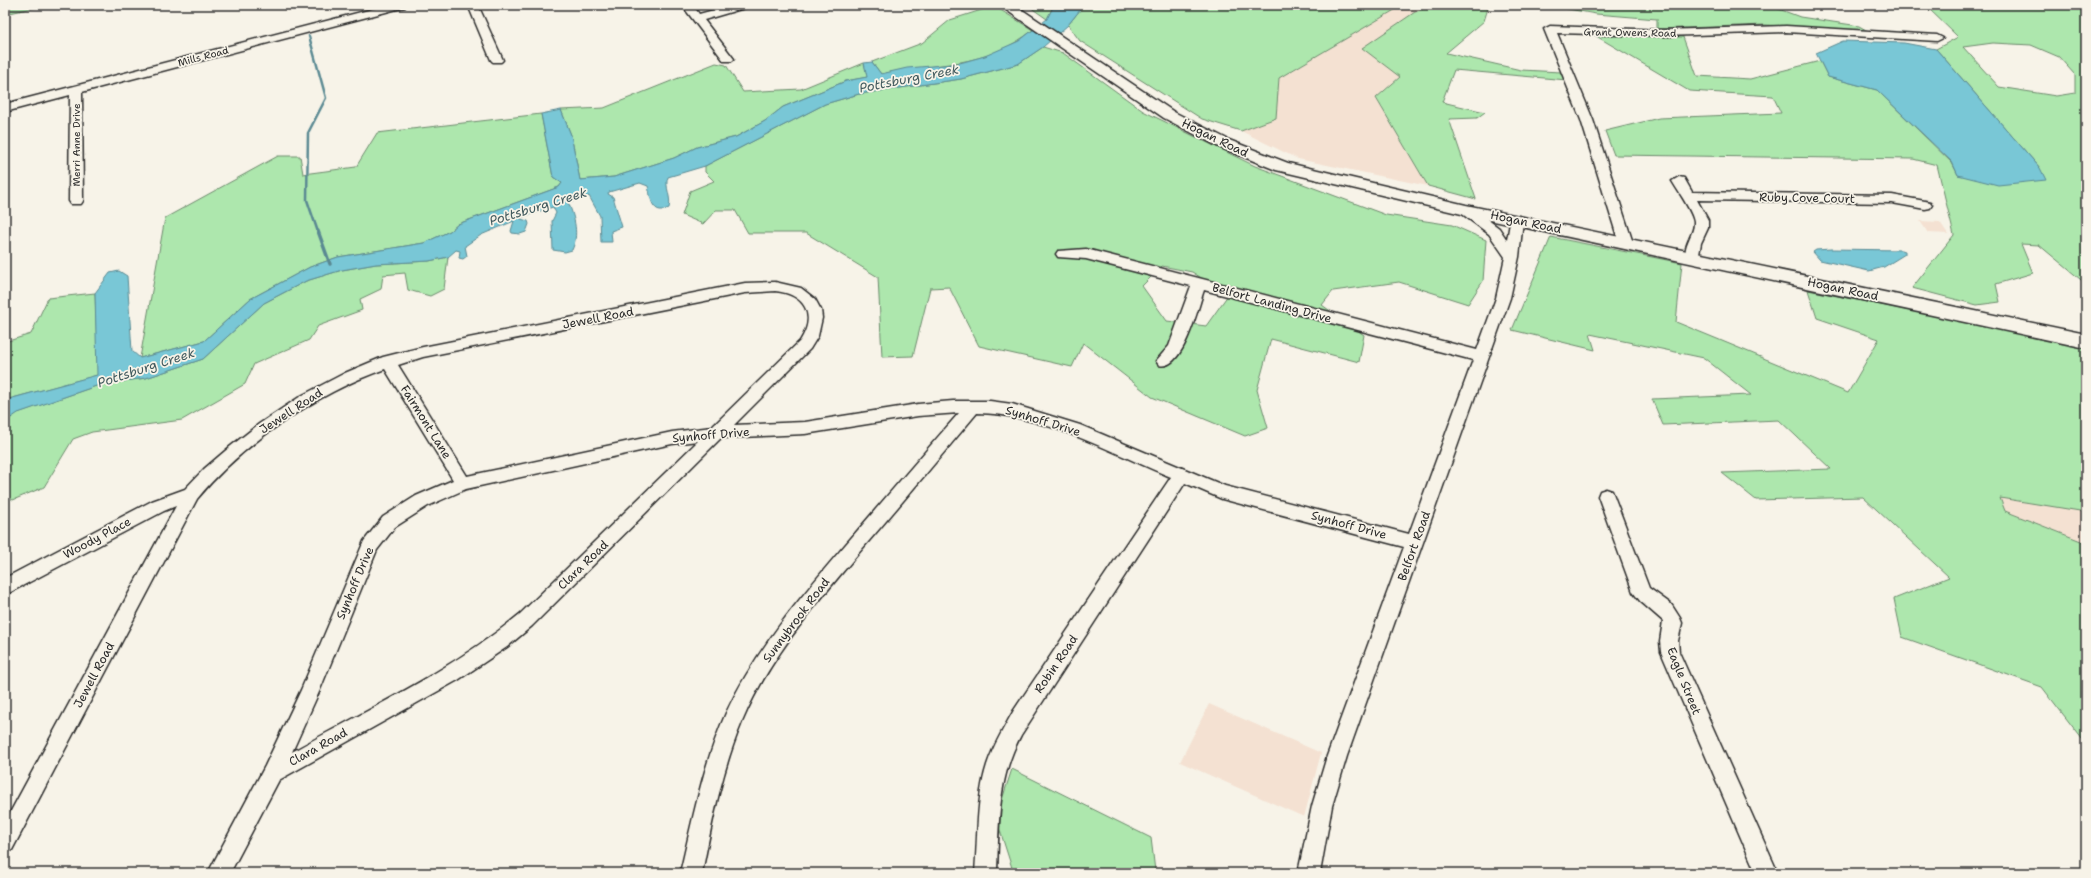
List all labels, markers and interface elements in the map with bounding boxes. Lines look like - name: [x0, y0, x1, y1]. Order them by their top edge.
- street label: Grant Owens Road: [1584, 25, 1677, 40]
- street label: Mills Road: [176, 43, 230, 69]
- water label: Pottsburg Creek: [858, 60, 961, 97]
- street label: Merri Anne Drive: [70, 103, 83, 187]
- street label: Hogan Road: [1179, 115, 1251, 161]
- water label: Pottsburg Creek: [487, 183, 590, 229]
- street label: Ruby Cove Court: [1759, 189, 1855, 207]
- street label: Hogan Road: [1489, 207, 1563, 237]
- street label: Hogan Road: [1806, 274, 1880, 304]
- street label: Belfort Landing Drive: [1210, 279, 1334, 327]
- street label: Jewell Road: [561, 303, 635, 333]
- water label: Pottsburg Creek: [95, 344, 197, 391]
- street label: Fairmont Lane: [397, 382, 455, 462]
- street label: Jewell Road: [256, 384, 326, 437]
- street label: Synhoff Drive: [1004, 402, 1083, 440]
- street label: Synhoff Drive: [672, 424, 750, 446]
- street label: Synhoff Drive: [1310, 507, 1389, 543]
- street label: Belfort Road: [1394, 509, 1434, 583]
- street label: Woody Place: [60, 513, 134, 563]
- street label: Clara Road: [554, 536, 612, 593]
- street label: Synhoff Drive: [332, 544, 378, 622]
- street label: Sunnybrook Road: [759, 574, 833, 666]
- street label: Robin Road: [1031, 631, 1082, 696]
- street label: Jewell Road: [70, 639, 118, 711]
- street label: Eagle Street: [1663, 645, 1705, 717]
- street label: Clara Road: [286, 724, 351, 770]

